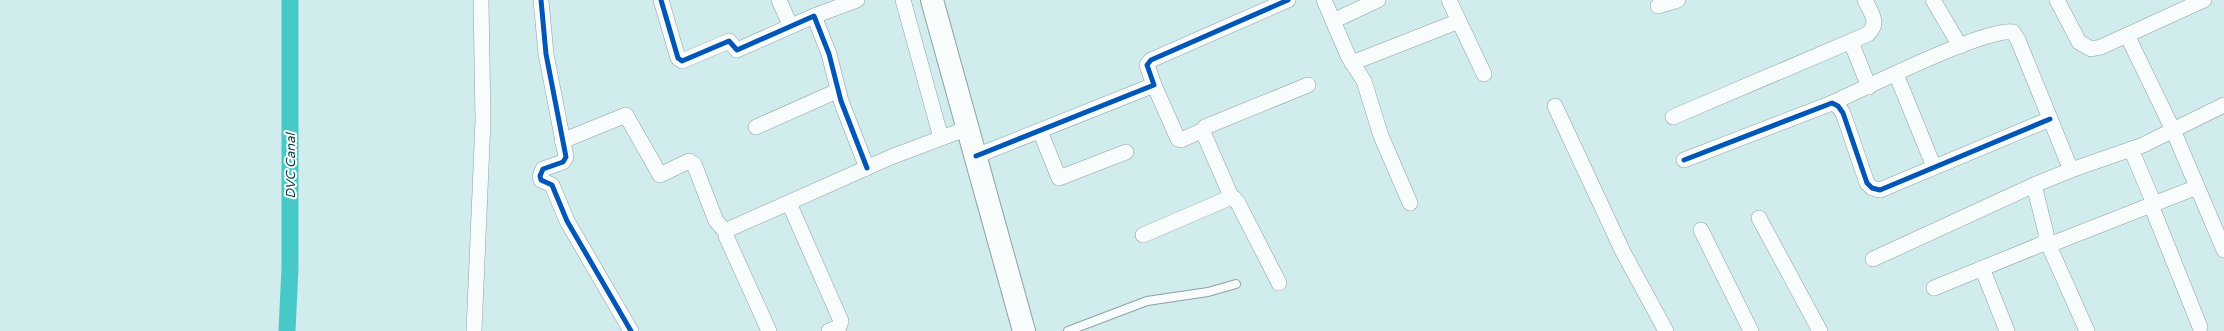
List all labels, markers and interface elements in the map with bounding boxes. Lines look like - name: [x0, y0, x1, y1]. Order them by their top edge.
- water label: DVC Canal: [283, 131, 299, 199]

